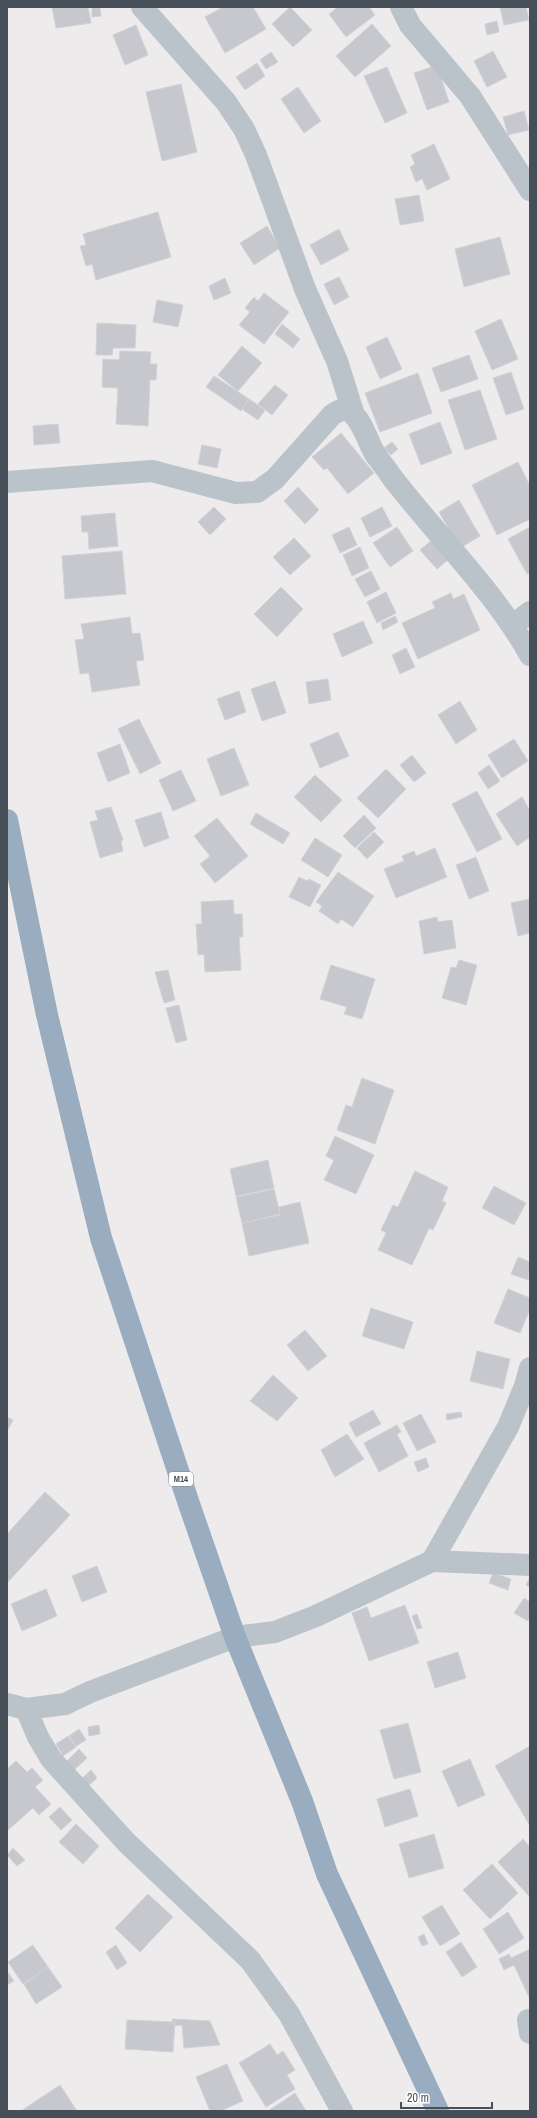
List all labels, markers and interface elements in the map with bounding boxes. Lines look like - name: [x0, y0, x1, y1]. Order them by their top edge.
- road number: M14: [169, 1472, 193, 1486]
- scale bar: [401, 2084, 492, 2110]
- text: 20 m: [407, 2090, 429, 2106]

